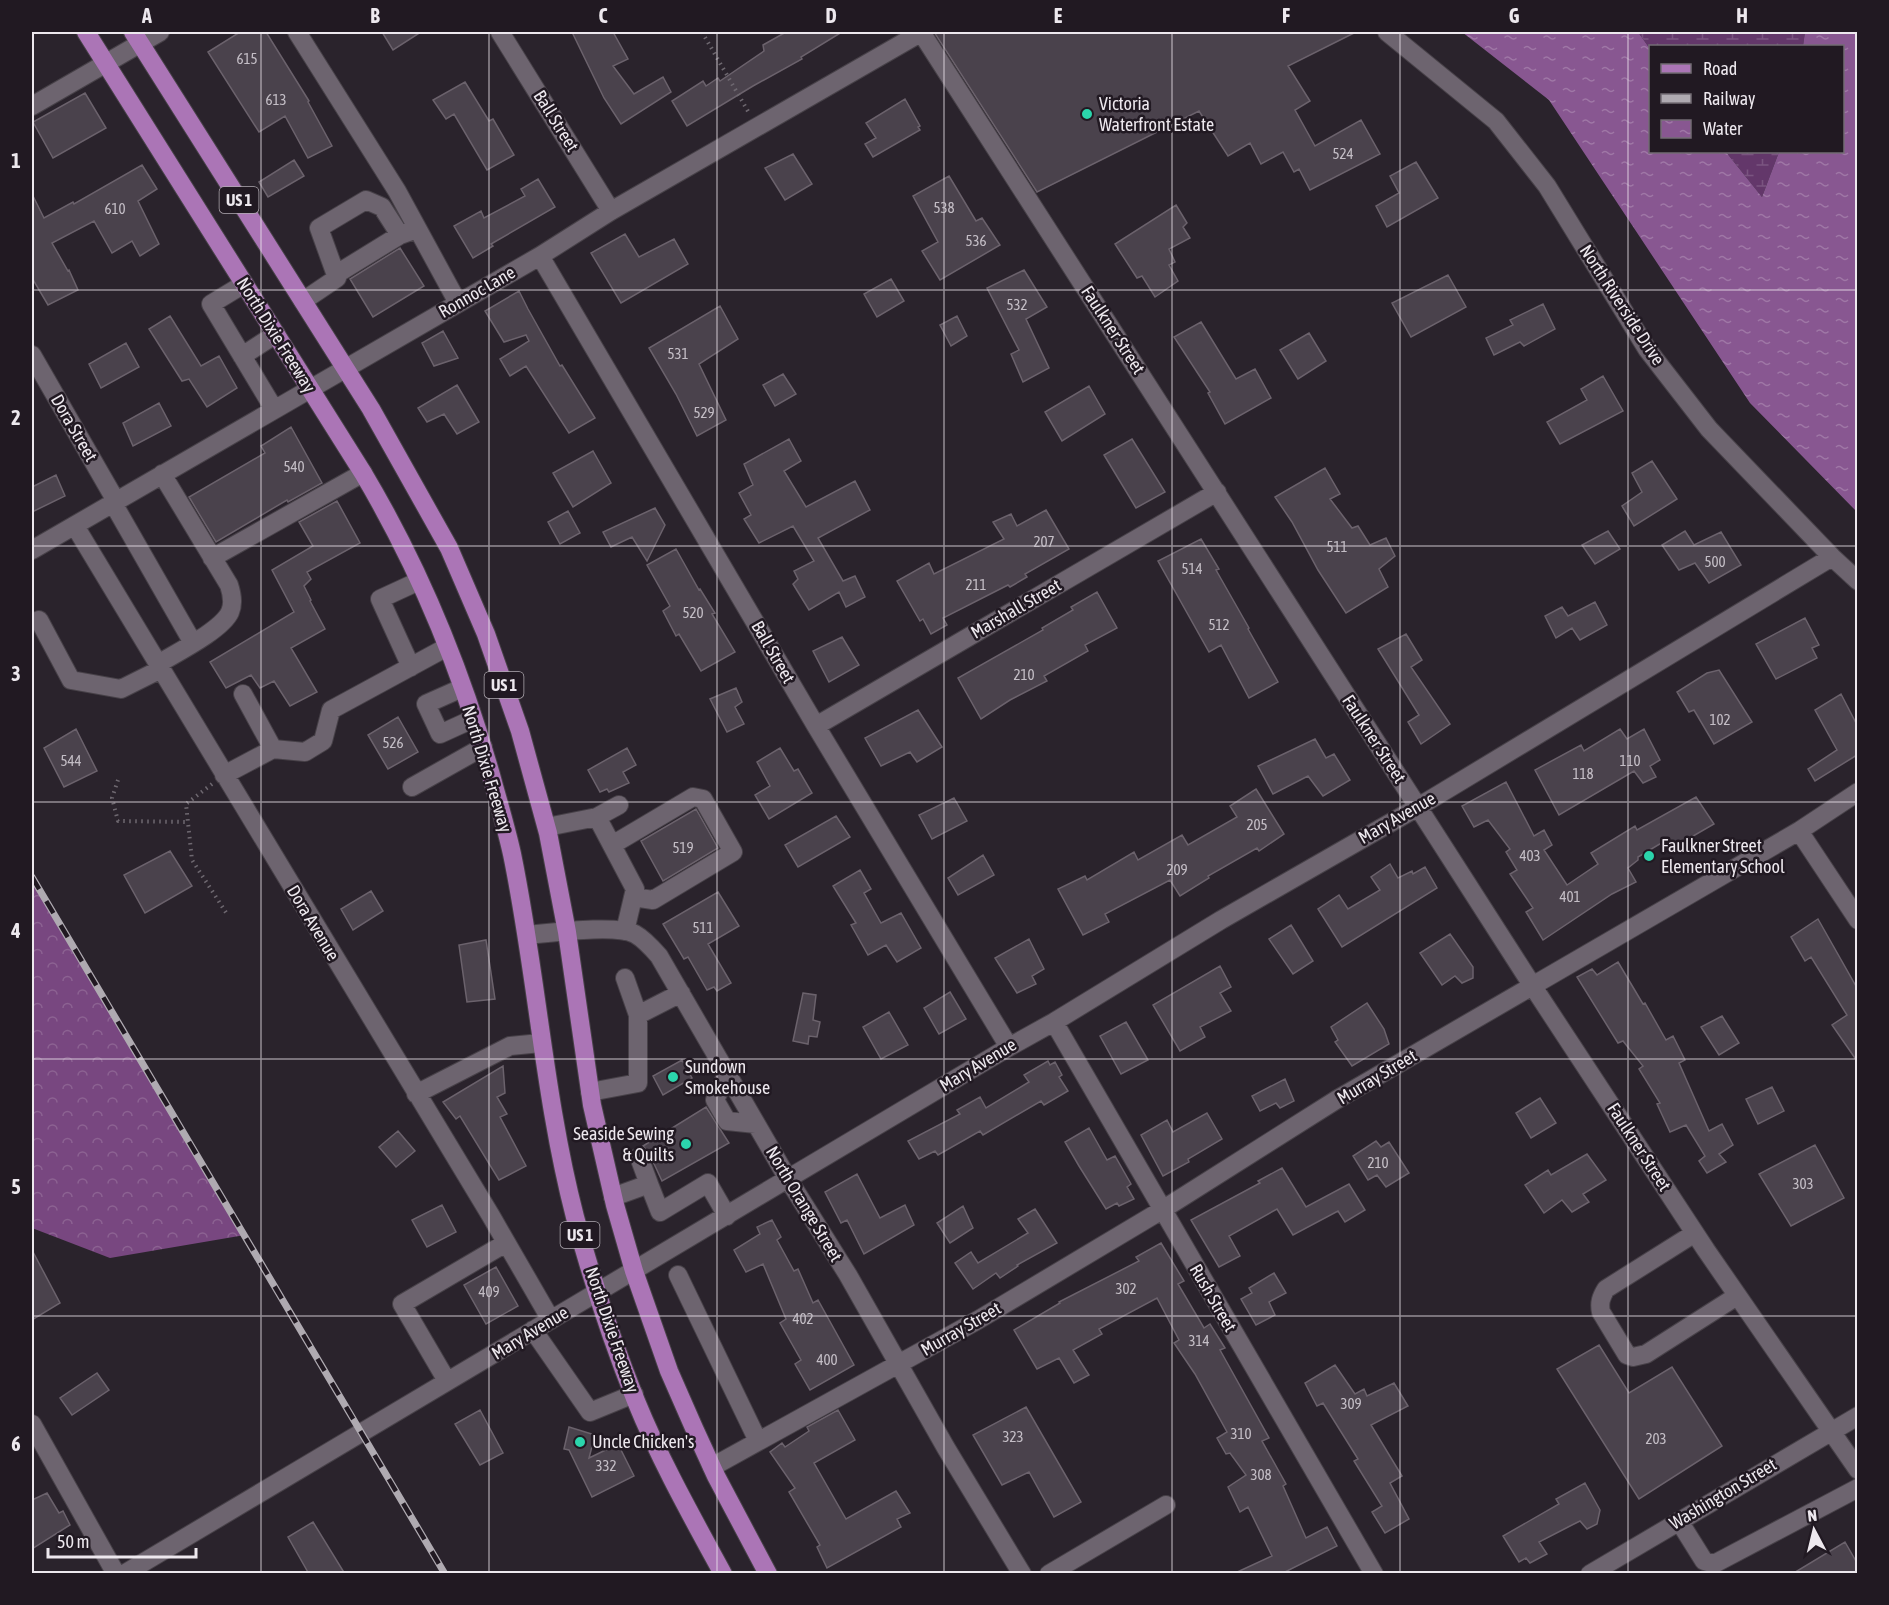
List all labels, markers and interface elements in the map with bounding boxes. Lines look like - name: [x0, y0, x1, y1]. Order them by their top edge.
- text: A: [141, 4, 152, 27]
- text: B: [370, 4, 380, 27]
- text: C: [599, 4, 608, 27]
- text: D: [825, 4, 837, 27]
- text: E: [1054, 4, 1063, 27]
- text: F: [1282, 4, 1290, 27]
- text: G: [1509, 4, 1520, 27]
- text: H: [1736, 4, 1748, 27]
- legend: [1649, 45, 1844, 153]
- house number: 615: [236, 50, 258, 67]
- text: Road: [1703, 58, 1737, 79]
- street label: Ball Street: [529, 86, 583, 155]
- text: Railway: [1703, 88, 1755, 109]
- house number: 613: [265, 91, 287, 108]
- place label: Victoria Waterfront Estate: [1099, 93, 1214, 135]
- marker: Victoria Waterfront Estate: [1080, 107, 1094, 121]
- text: Water: [1703, 118, 1743, 139]
- house number: 524: [1332, 145, 1354, 162]
- text: 1: [11, 149, 21, 172]
- road number: US 1: [220, 187, 258, 213]
- house number: 538: [933, 199, 955, 216]
- house number: 610: [104, 200, 126, 217]
- house number: 536: [965, 232, 987, 249]
- street label: North Riverside Drive: [1576, 241, 1669, 369]
- street label: Ronnoc Lane: [435, 261, 519, 322]
- street label: North Dixie Freeway: [233, 273, 320, 396]
- street label: Faulkner Street: [1077, 282, 1150, 378]
- house number: 532: [1006, 296, 1028, 313]
- house number: 531: [667, 345, 689, 362]
- street label: Dora Street: [47, 391, 102, 465]
- house number: 529: [693, 404, 715, 421]
- text: 2: [11, 406, 21, 429]
- house number: 540: [283, 458, 305, 475]
- house number: 207: [1033, 533, 1055, 550]
- house number: 511: [1326, 538, 1348, 555]
- house number: 500: [1704, 553, 1726, 570]
- house number: 514: [1181, 560, 1203, 577]
- street label: Marshall Street: [967, 574, 1065, 643]
- house number: 211: [965, 576, 987, 593]
- house number: 520: [682, 604, 704, 621]
- house number: 512: [1208, 616, 1230, 633]
- street label: Ball Street: [747, 617, 800, 687]
- text: 3: [11, 662, 21, 685]
- house number: 210: [1013, 666, 1035, 683]
- road number: US 1: [484, 672, 524, 698]
- street label: Faulkner Street: [1338, 691, 1411, 787]
- street label: North Dixie Freeway: [458, 703, 517, 835]
- house number: 102: [1709, 711, 1731, 728]
- house number: 526: [382, 734, 404, 751]
- house number: 544: [60, 752, 82, 769]
- house number: 110: [1619, 752, 1641, 769]
- house number: 118: [1572, 765, 1594, 782]
- street label: Mary Avenue: [1354, 787, 1439, 848]
- house number: 205: [1246, 816, 1268, 833]
- place label: Faulkner Street Elementary School: [1661, 835, 1785, 877]
- house number: 519: [672, 839, 694, 856]
- house number: 403: [1519, 847, 1541, 864]
- marker: Faulkner Street Elementary School: [1642, 849, 1656, 863]
- house number: 209: [1166, 861, 1188, 878]
- street label: Dora Avenue: [283, 881, 344, 964]
- house number: 401: [1559, 888, 1581, 905]
- text: 4: [10, 919, 21, 942]
- house number: 511: [692, 919, 714, 936]
- street label: Mary Avenue: [936, 1034, 1020, 1096]
- street label: Murray Street: [1333, 1045, 1420, 1108]
- place label: Sundown Smokehouse: [685, 1056, 770, 1098]
- marker: Sundown Smokehouse: [666, 1070, 680, 1084]
- street label: Faulkner Street: [1603, 1099, 1676, 1195]
- place label: Seaside Sewing & Quilts: [573, 1123, 674, 1165]
- marker: Seaside Sewing & Quilts: [679, 1137, 693, 1151]
- street label: North Orange Street: [762, 1142, 847, 1265]
- house number: 210: [1367, 1154, 1389, 1171]
- text: 5: [11, 1175, 21, 1198]
- house number: 303: [1792, 1175, 1814, 1192]
- road number: US 1: [560, 1222, 600, 1248]
- street label: Rush Street: [1186, 1260, 1241, 1335]
- street label: North Dixie Freeway: [581, 1264, 644, 1395]
- house number: 302: [1115, 1280, 1137, 1297]
- house number: 409: [478, 1283, 500, 1300]
- street label: Murray Street: [917, 1297, 1004, 1360]
- street label: Mary Avenue: [488, 1302, 572, 1364]
- house number: 402: [792, 1310, 814, 1327]
- house number: 314: [1188, 1332, 1210, 1349]
- house number: 400: [816, 1351, 838, 1368]
- house number: 309: [1340, 1395, 1362, 1412]
- house number: 310: [1230, 1425, 1252, 1442]
- house number: 323: [1002, 1428, 1024, 1445]
- house number: 203: [1645, 1430, 1667, 1447]
- place label: Uncle Chicken's: [592, 1431, 694, 1452]
- text: 6: [11, 1432, 21, 1455]
- marker: Uncle Chicken's: [573, 1435, 587, 1449]
- street label: Washington Street: [1666, 1453, 1780, 1534]
- house number: 332: [595, 1457, 617, 1474]
- house number: 308: [1250, 1466, 1272, 1483]
- north arrow: [1784, 1500, 1844, 1560]
- text: N: [1806, 1506, 1818, 1525]
- scale bar: [48, 1521, 196, 1559]
- text: 50 m: [57, 1531, 89, 1552]

